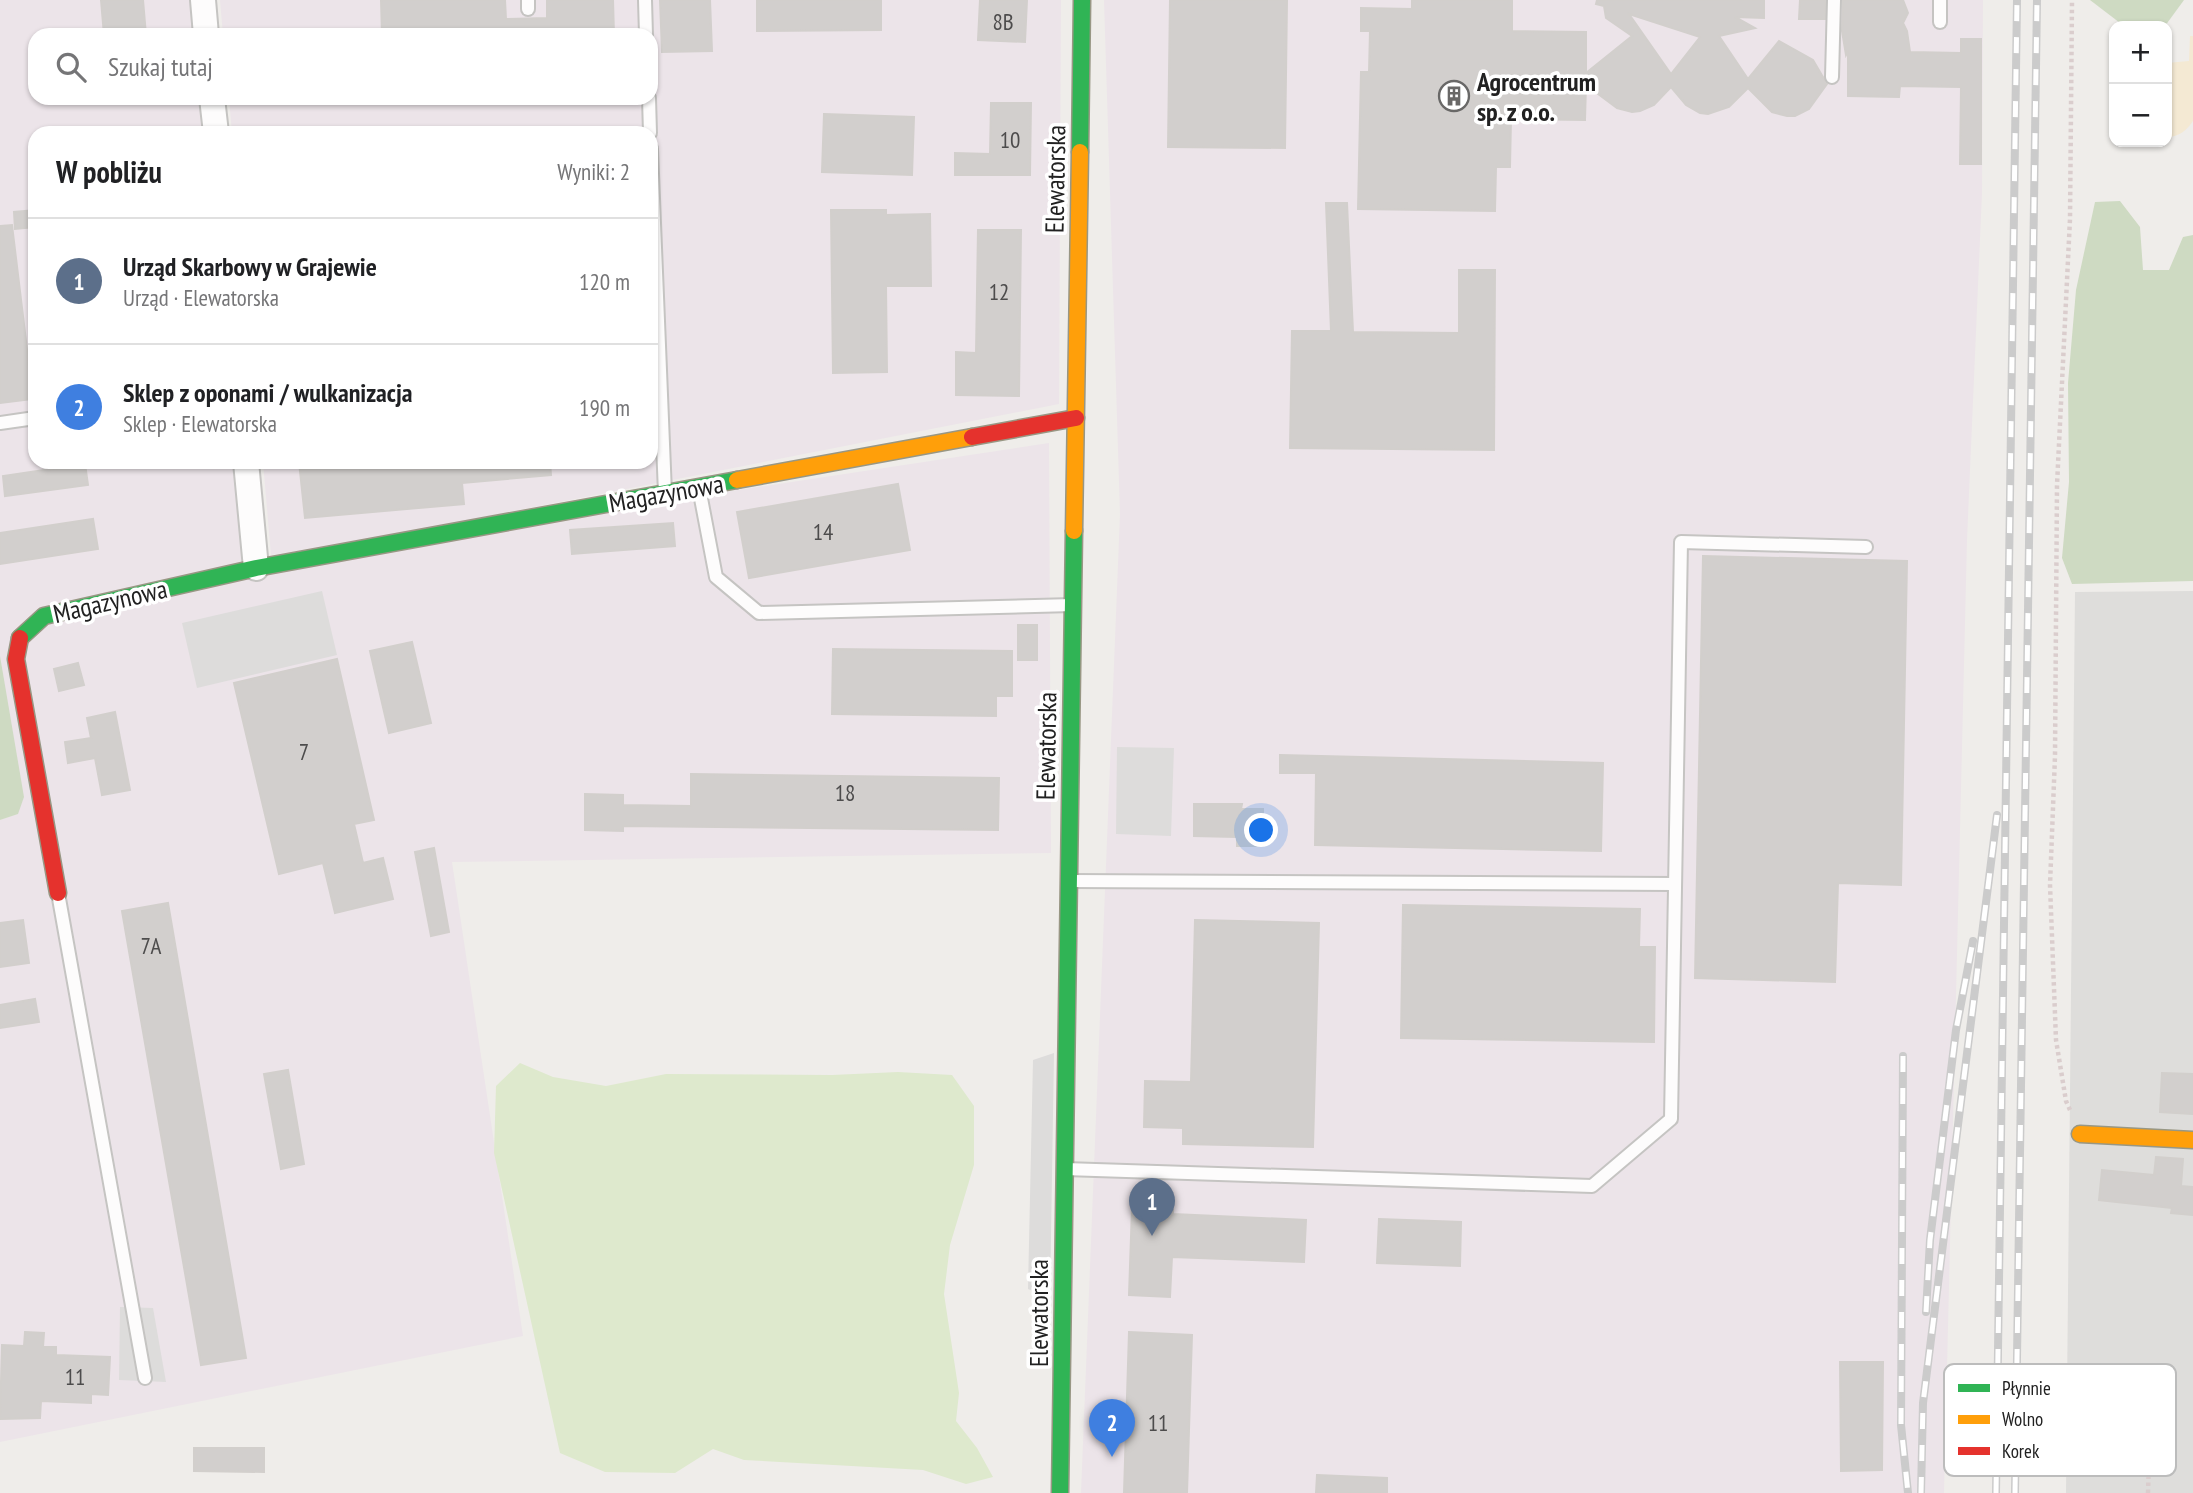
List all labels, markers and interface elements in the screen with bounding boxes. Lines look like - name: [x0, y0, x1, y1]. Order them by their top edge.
- house number: 8B: [992, 7, 1014, 36]
- map controls: [2109, 21, 2172, 147]
- button: +: [2109, 21, 2172, 84]
- search box: [28, 28, 658, 105]
- icon: search: [52, 48, 90, 86]
- text: Szukaj tutaj: [108, 50, 213, 83]
- place label: Agrocentrum sp. z o.o.: [1476, 65, 1596, 128]
- building icon: Agrocentrum sp. z o.o.: [1437, 79, 1471, 113]
- button: −: [2109, 84, 2172, 147]
- house number: 10: [1000, 125, 1020, 154]
- street label: Elewatorska: [1038, 125, 1072, 233]
- text: W pobliżu: [56, 152, 162, 191]
- text: Wyniki: 2: [557, 157, 630, 186]
- text: Urząd Skarbowy w Grajewie: [123, 250, 377, 283]
- text: 1: [74, 267, 85, 296]
- text: 120 m: [579, 267, 630, 296]
- house number: 12: [989, 277, 1009, 306]
- text: Urząd · Elewatorska: [123, 283, 279, 312]
- text: Sklep z oponami / wulkanizacja: [123, 376, 413, 409]
- text: 2: [74, 393, 85, 422]
- text: 190 m: [579, 393, 630, 422]
- text: Sklep · Elewatorska: [123, 409, 277, 438]
- street label: Magazynowa: [606, 467, 726, 519]
- house number: 14: [813, 517, 833, 546]
- street label: Magazynowa: [50, 572, 170, 630]
- street label: Elewatorska: [1029, 692, 1063, 800]
- house number: 7: [299, 737, 309, 766]
- house number: 18: [835, 778, 855, 807]
- your location: [1244, 813, 1278, 847]
- house number: 7A: [141, 931, 162, 960]
- pin: 1: [1129, 1178, 1175, 1236]
- street label: Elewatorska: [1022, 1259, 1055, 1367]
- house number: 11: [65, 1362, 85, 1391]
- legend: [1944, 1364, 2176, 1476]
- text: Płynnie: [2002, 1376, 2051, 1400]
- pin: 2: [1089, 1399, 1135, 1457]
- text: Wolno: [2002, 1407, 2043, 1431]
- house number: 11: [1148, 1408, 1168, 1437]
- text: Korek: [2002, 1439, 2040, 1463]

